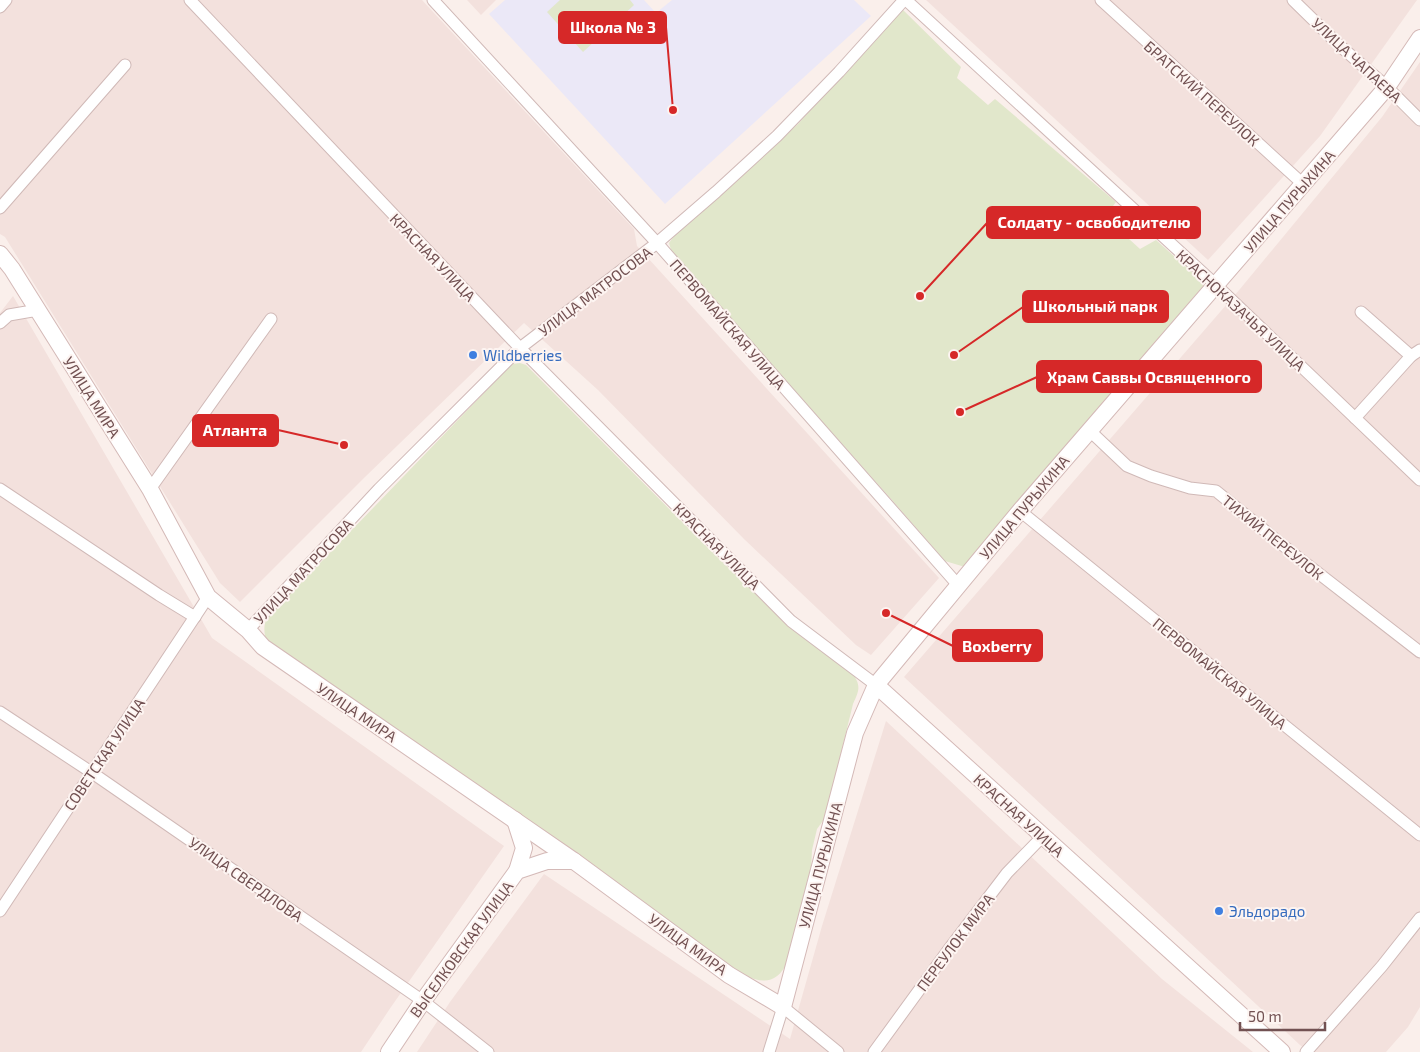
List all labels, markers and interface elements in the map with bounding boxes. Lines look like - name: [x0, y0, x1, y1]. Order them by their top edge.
- callout: Школа № 3: [559, 12, 666, 43]
- street label: УЛИЦА ЧАПАЕВА: [1308, 14, 1406, 107]
- text: Школа № 3: [570, 17, 656, 36]
- street label: БРАТСКИЙ ПЕРЕУЛОК: [1141, 37, 1263, 149]
- street label: УЛИЦА ПУРЫХИНА: [1240, 146, 1339, 256]
- callout: Солдату - освободителю: [987, 207, 1200, 238]
- street label: КРАСНАЯ УЛИЦА: [387, 209, 480, 305]
- text: Солдату - освободителю: [997, 212, 1191, 231]
- street label: УЛИЦА МАТРОСОВА: [535, 242, 656, 339]
- street label: КРАСНОКАЗАЧЬЯ УЛИЦА: [1173, 246, 1310, 375]
- street label: ПЕРВОМАЙСКАЯ УЛИЦА: [667, 255, 790, 393]
- callout: Школьный парк: [1023, 291, 1168, 322]
- text: Школьный парк: [1033, 296, 1157, 315]
- place label: Wildberries: [483, 346, 562, 364]
- marker: Wildberries: [467, 349, 479, 361]
- street label: УЛИЦА МИРА: [60, 353, 125, 442]
- callout: Храм Саввы Освященного: [1037, 361, 1261, 392]
- text: Храм Саввы Освященного: [1047, 367, 1251, 386]
- callout: Атланта: [193, 415, 278, 446]
- text: Атланта: [203, 420, 267, 439]
- street label: УЛИЦА ПУРЫХИНА: [975, 451, 1073, 563]
- street label: ТИХИЙ ПЕРЕУЛОК: [1219, 491, 1327, 583]
- street label: КРАСНАЯ УЛИЦА: [670, 499, 765, 594]
- street label: УЛИЦА МАТРОСОВА: [250, 514, 357, 627]
- street label: ПЕРВОМАЙСКАЯ УЛИЦА: [1150, 614, 1291, 733]
- callout: Boxberry: [953, 630, 1042, 661]
- text: Boxberry: [962, 636, 1032, 656]
- street label: УЛИЦА МИРА: [314, 679, 401, 746]
- street label: СОВЕТСКАЯ УЛИЦА: [60, 694, 149, 814]
- street label: КРАСНАЯ УЛИЦА: [970, 770, 1068, 861]
- street label: УЛИЦА ПУРЫХИНА: [794, 799, 846, 930]
- street label: УЛИЦА СВЕРДЛОВА: [186, 833, 307, 925]
- street label: ВЫСЕЛКОВСКАЯ УЛИЦА: [406, 877, 517, 1021]
- street label: ПЕРЕУЛОК МИРА: [913, 889, 998, 994]
- place label: Эльдорадо: [1229, 902, 1305, 920]
- marker: Эльдорадо: [1213, 905, 1225, 917]
- street label: УЛИЦА МИРА: [645, 909, 731, 979]
- scale bar: [1240, 1000, 1325, 1032]
- text: 50 m: [1248, 1007, 1282, 1025]

